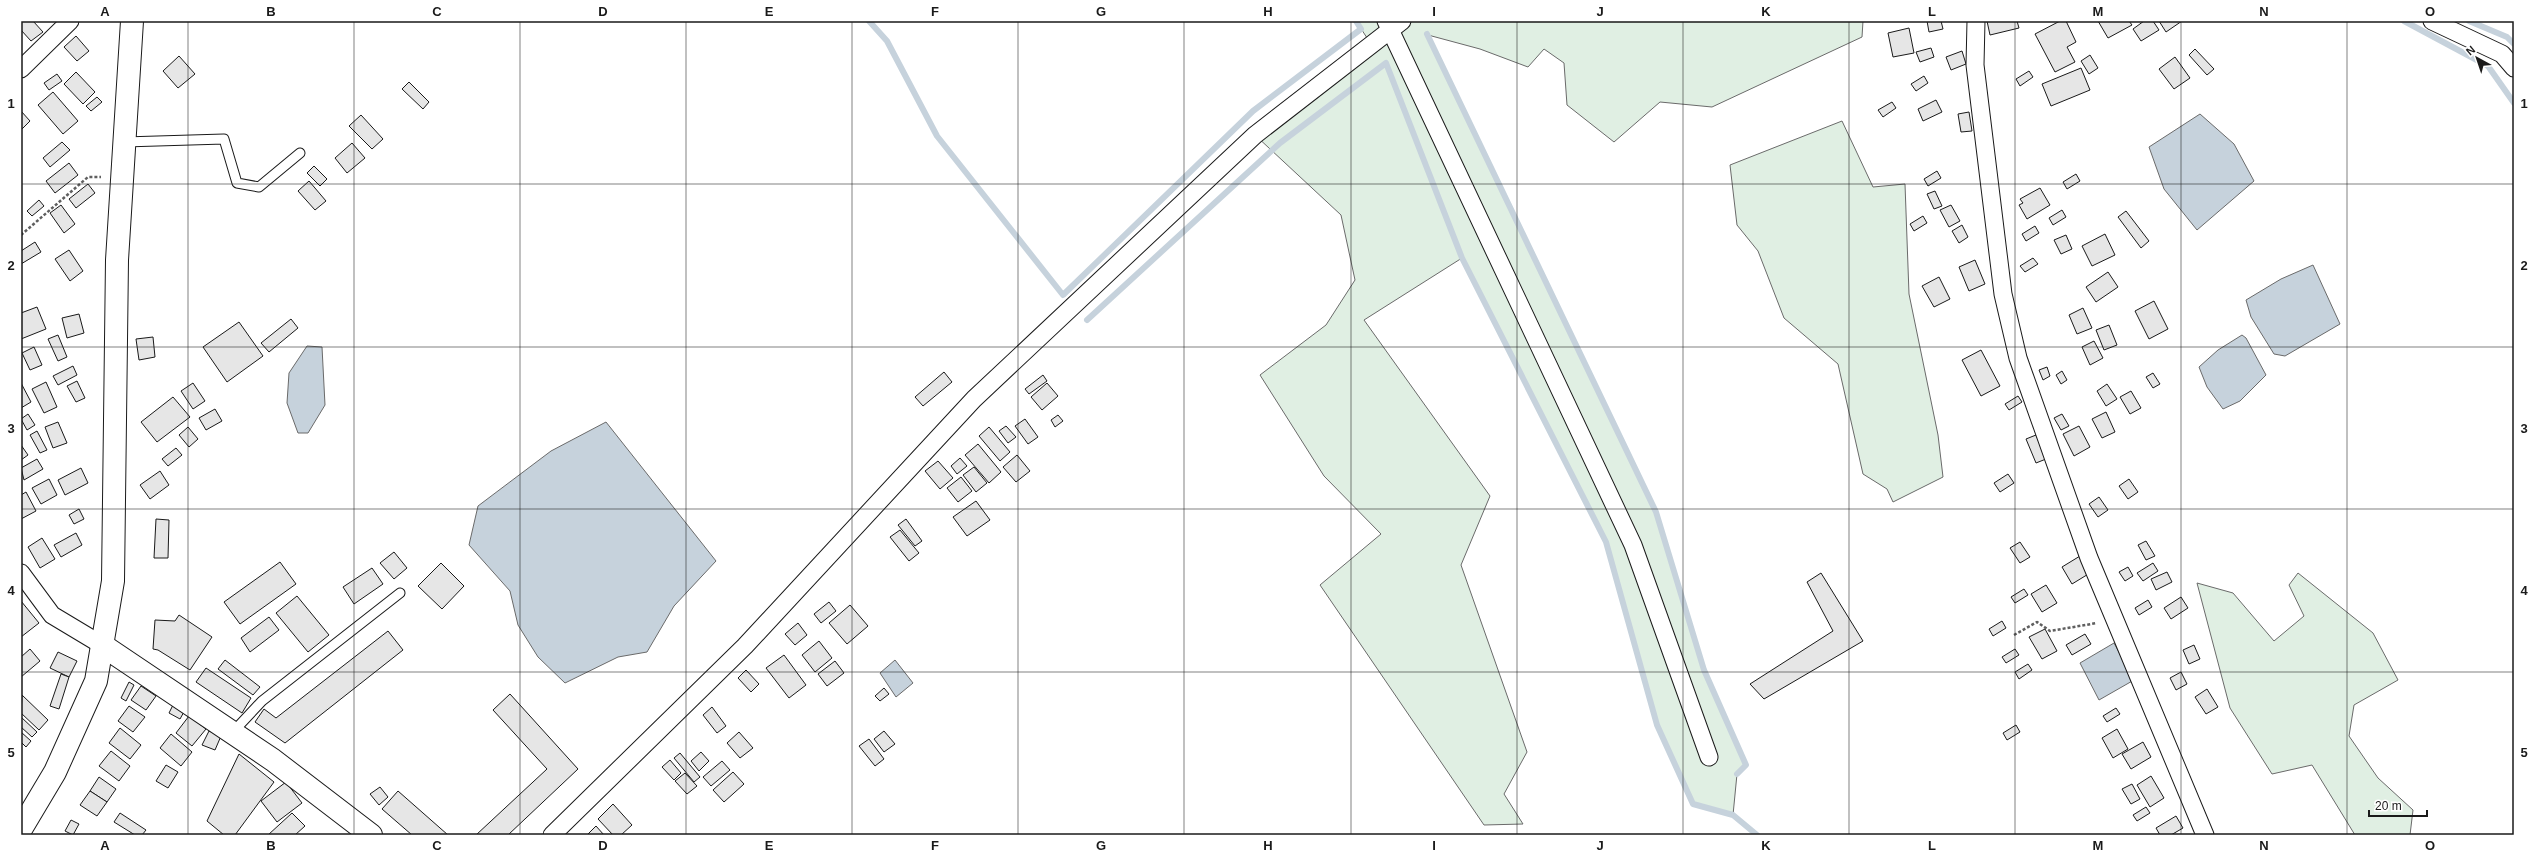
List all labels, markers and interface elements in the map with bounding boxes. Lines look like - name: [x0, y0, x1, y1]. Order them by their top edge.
- text: A: [100, 4, 110, 19]
- text: B: [266, 4, 276, 19]
- text: C: [432, 4, 442, 19]
- text: D: [598, 4, 608, 19]
- text: E: [765, 4, 774, 19]
- text: F: [931, 4, 939, 19]
- text: G: [1096, 4, 1106, 19]
- text: H: [1263, 4, 1273, 19]
- text: I: [1432, 4, 1436, 19]
- text: J: [1596, 4, 1604, 19]
- text: K: [1761, 4, 1771, 19]
- text: L: [1928, 4, 1936, 19]
- text: M: [2093, 4, 2103, 19]
- text: N: [2259, 4, 2269, 19]
- text: O: [2425, 4, 2435, 19]
- north arrow: [2457, 38, 2497, 78]
- text: N: [2464, 43, 2478, 57]
- text: 1: [7, 96, 15, 111]
- text: 1: [2520, 96, 2528, 111]
- text: 2: [7, 258, 15, 273]
- text: 2: [2520, 258, 2528, 273]
- text: 3: [7, 421, 15, 436]
- text: 3: [2520, 421, 2528, 436]
- text: 4: [7, 583, 15, 598]
- text: 4: [2520, 583, 2528, 598]
- text: 5: [7, 745, 15, 760]
- text: 5: [2520, 745, 2528, 760]
- scale bar: [2369, 792, 2427, 818]
- text: 20 m: [2375, 799, 2402, 813]
- text: A: [100, 838, 110, 853]
- text: B: [266, 838, 276, 853]
- text: C: [432, 838, 442, 853]
- text: D: [598, 838, 608, 853]
- text: E: [765, 838, 774, 853]
- text: F: [931, 838, 939, 853]
- text: G: [1096, 838, 1106, 853]
- text: H: [1263, 838, 1273, 853]
- text: I: [1432, 838, 1436, 853]
- text: J: [1596, 838, 1604, 853]
- text: K: [1761, 838, 1771, 853]
- text: L: [1928, 838, 1936, 853]
- text: M: [2093, 838, 2103, 853]
- text: N: [2259, 838, 2269, 853]
- text: O: [2425, 838, 2435, 853]

